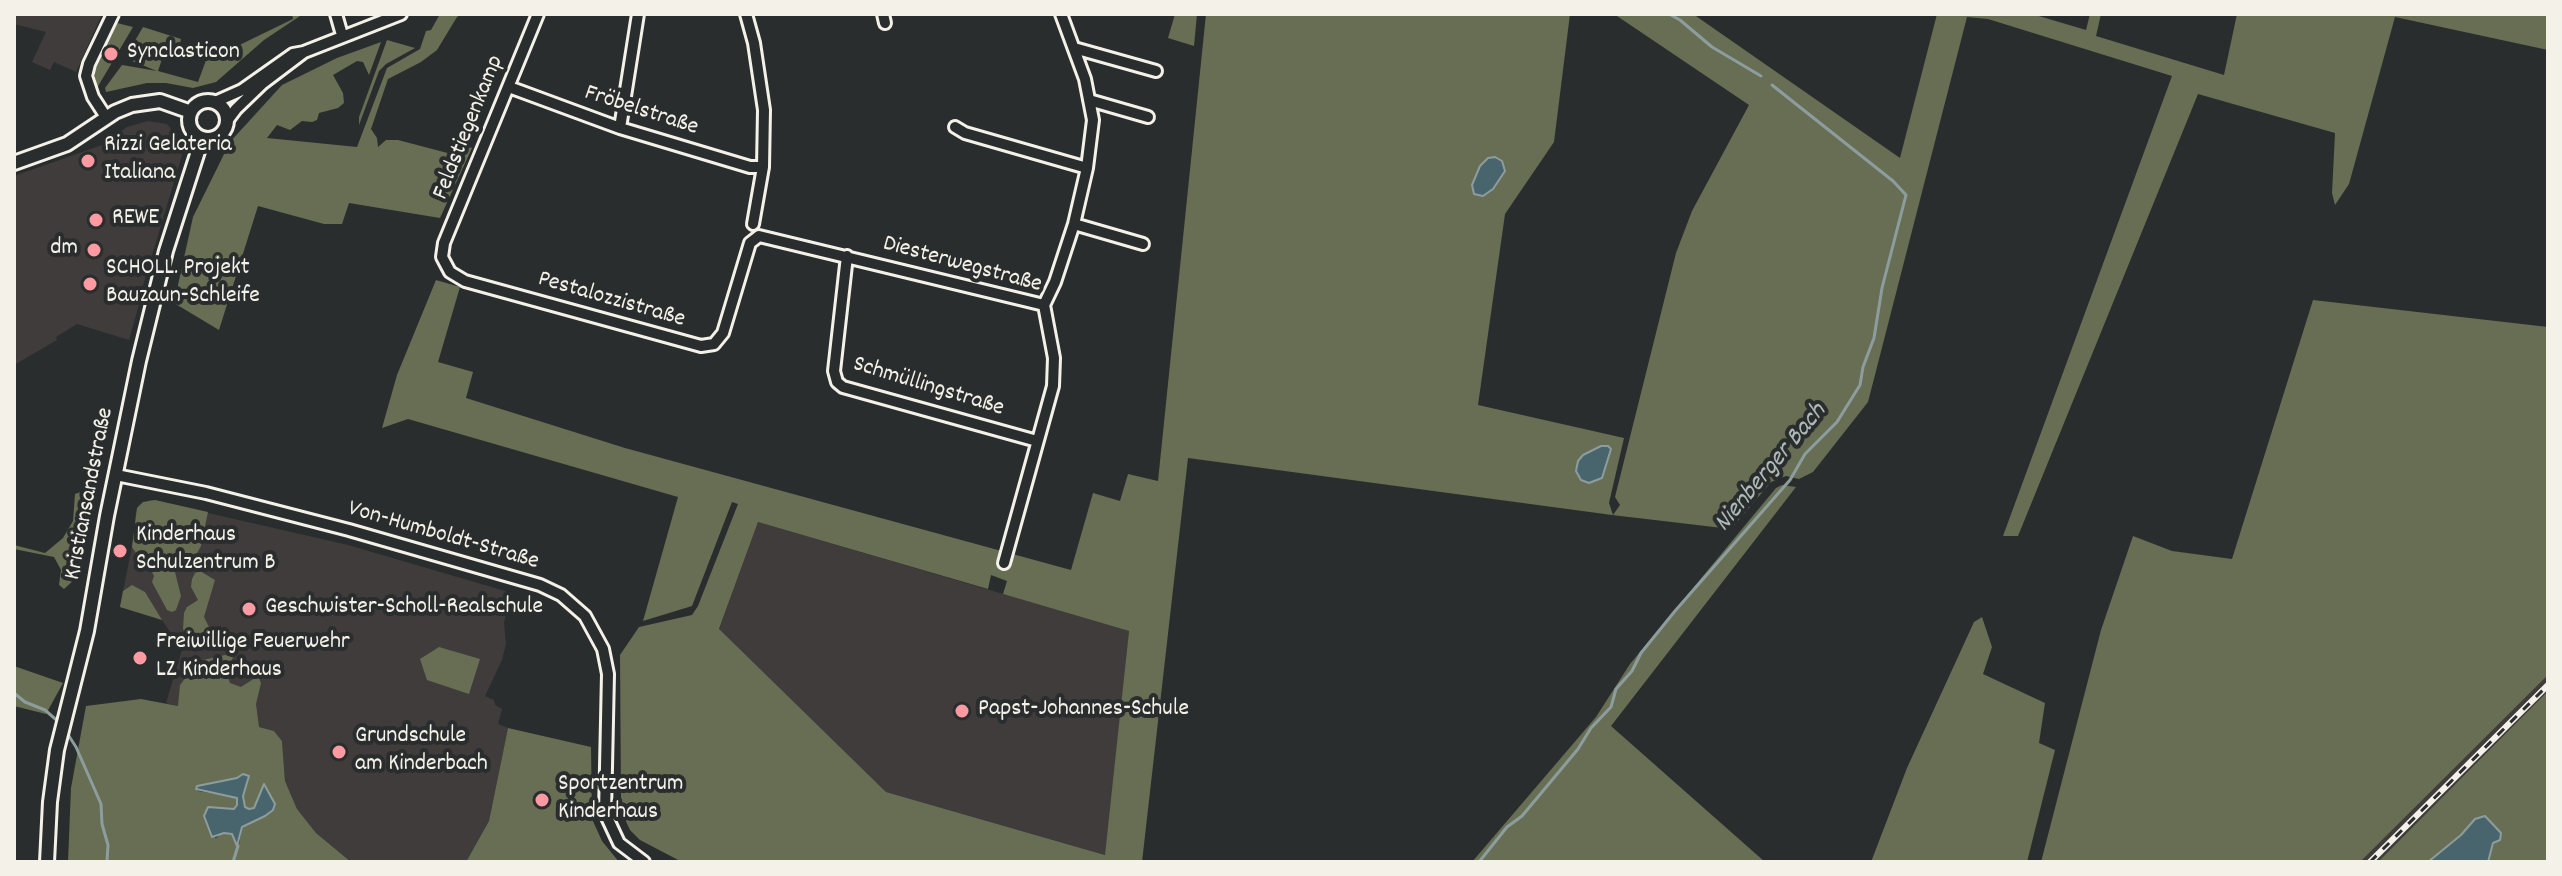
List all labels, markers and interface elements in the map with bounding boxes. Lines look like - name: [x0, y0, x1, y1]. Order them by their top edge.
- place label: Synclasticon: [127, 40, 240, 68]
- marker: Synclasticon: [102, 45, 120, 63]
- street label: Feldstiegenkamp: [428, 52, 512, 204]
- street label: Fröbelstraße: [580, 80, 702, 144]
- place label: Rizzi Gelateria Italiana: [104, 133, 232, 189]
- marker: Rizzi Gelateria Italiana: [79, 152, 97, 170]
- place label: REWE: [112, 206, 159, 234]
- marker: REWE: [87, 211, 105, 229]
- street label: Diesterwegstraße: [879, 231, 1045, 301]
- place label: dm: [50, 236, 78, 264]
- marker: dm: [85, 241, 103, 259]
- place label: SCHOLL. Projekt Bauzaun-Schleife: [106, 256, 260, 312]
- street label: Pestalozzistraße: [534, 266, 688, 336]
- marker: SCHOLL. Projekt Bauzaun-Schleife: [81, 275, 99, 293]
- street label: Schmüllingstraße: [849, 351, 1007, 425]
- water label: Nienberger Bach: [1709, 398, 1835, 540]
- street label: Kristiansandstraße: [60, 405, 122, 583]
- street label: Von-Humboldt-Straße: [344, 496, 542, 578]
- place label: Kinderhaus Schulzentrum B: [136, 523, 276, 579]
- marker: Kinderhaus Schulzentrum B: [111, 542, 129, 560]
- place label: Geschwister-Scholl-Realschule: [265, 595, 543, 623]
- marker: Geschwister-Scholl-Realschule: [240, 600, 258, 618]
- place label: Freiwillige Feuerwehr LZ Kinderhaus: [156, 630, 350, 686]
- marker: Freiwillige Feuerwehr LZ Kinderhaus: [131, 649, 149, 667]
- place label: Papst-Johannes-Schule: [978, 697, 1189, 725]
- marker: Papst-Johannes-Schule: [953, 702, 971, 720]
- place label: Grundschule am Kinderbach: [355, 724, 488, 780]
- marker: Grundschule am Kinderbach: [330, 743, 348, 761]
- place label: Sportzentrum Kinderhaus: [558, 772, 683, 828]
- marker: Sportzentrum Kinderhaus: [533, 791, 551, 809]

